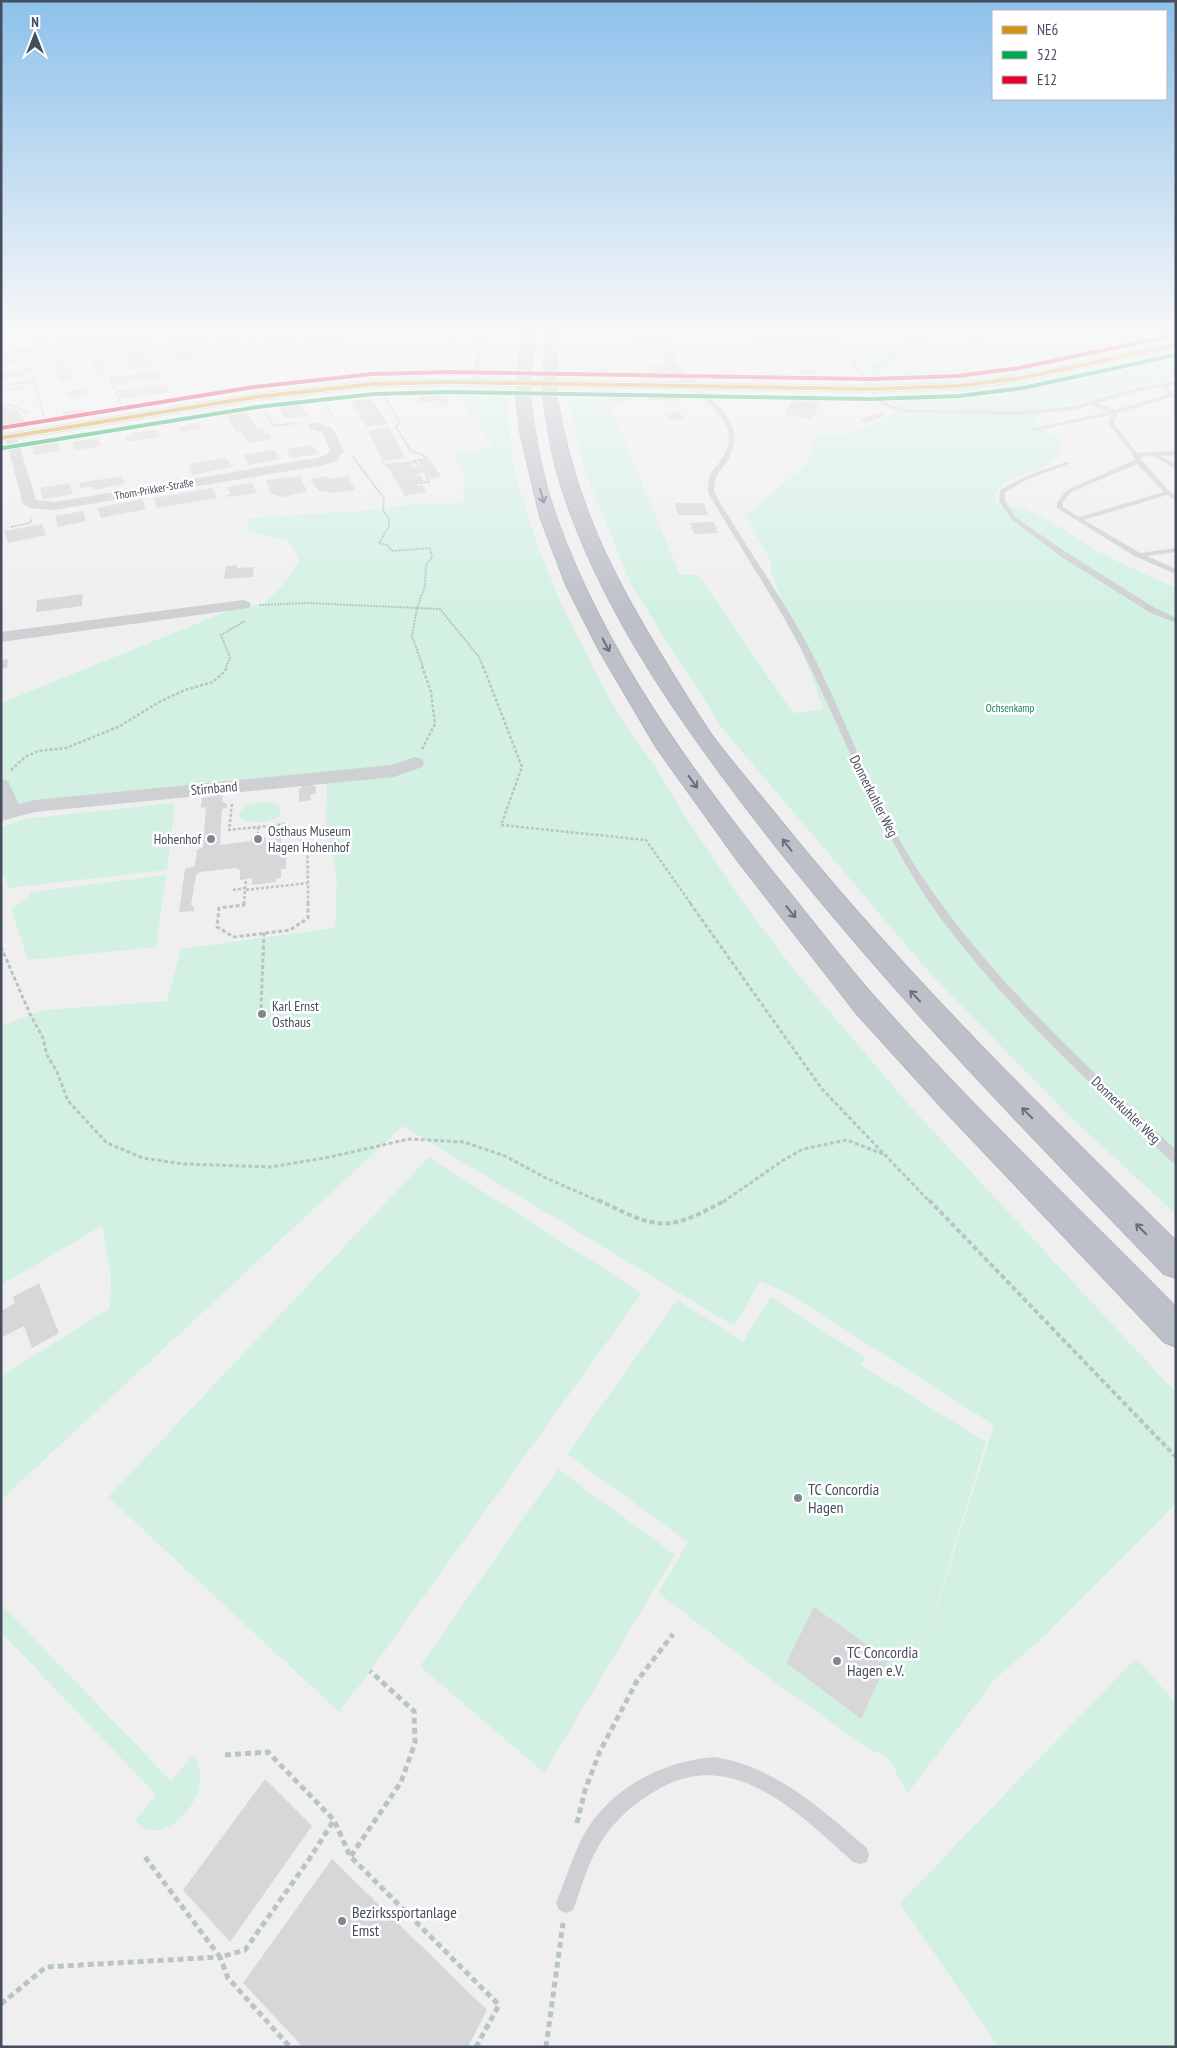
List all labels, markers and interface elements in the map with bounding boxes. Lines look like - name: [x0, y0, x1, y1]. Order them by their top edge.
- north arrow: [10, 10, 60, 60]
- legend: [992, 10, 1167, 100]
- text: N: [31, 13, 39, 31]
- text: NE6: [1037, 20, 1059, 39]
- text: 522: [1037, 45, 1057, 64]
- text: E12: [1037, 70, 1057, 89]
- street label: Thorn-Prikker-Straße: [113, 475, 195, 503]
- one-way arrow: [538, 488, 547, 504]
- one-way arrow: [602, 637, 611, 652]
- park label: Ochsenkamp: [986, 701, 1034, 715]
- street label: Donnerkuhler Weg: [846, 752, 902, 840]
- one-way arrow: [688, 775, 698, 789]
- street label: Stirnband: [190, 777, 238, 799]
- place label: Osthaus Museum Hagen Hohenhof: [268, 822, 351, 856]
- place label: Hohenhof: [154, 830, 201, 848]
- marker: Hohenhof: [205, 833, 217, 845]
- marker: Osthaus Museum Hagen Hohenhof: [252, 833, 264, 845]
- one-way arrow: [782, 839, 793, 852]
- one-way arrow: [786, 905, 797, 918]
- one-way arrow: [909, 989, 921, 1002]
- place label: Karl Ernst Osthaus: [272, 997, 319, 1031]
- marker: Karl Ernst Osthaus: [256, 1008, 268, 1020]
- street label: Donnerkuhler Weg: [1088, 1073, 1164, 1147]
- one-way arrow: [1021, 1107, 1033, 1120]
- one-way arrow: [1135, 1223, 1148, 1235]
- place label: TC Concordia Hagen: [808, 1479, 879, 1517]
- marker: TC Concordia Hagen: [792, 1492, 804, 1504]
- place label: TC Concordia Hagen e.V.: [847, 1642, 918, 1680]
- marker: TC Concordia Hagen e.V.: [831, 1655, 843, 1667]
- place label: Bezirkssportanlage Emst: [352, 1902, 457, 1940]
- marker: Bezirkssportanlage Emst: [336, 1915, 348, 1927]

